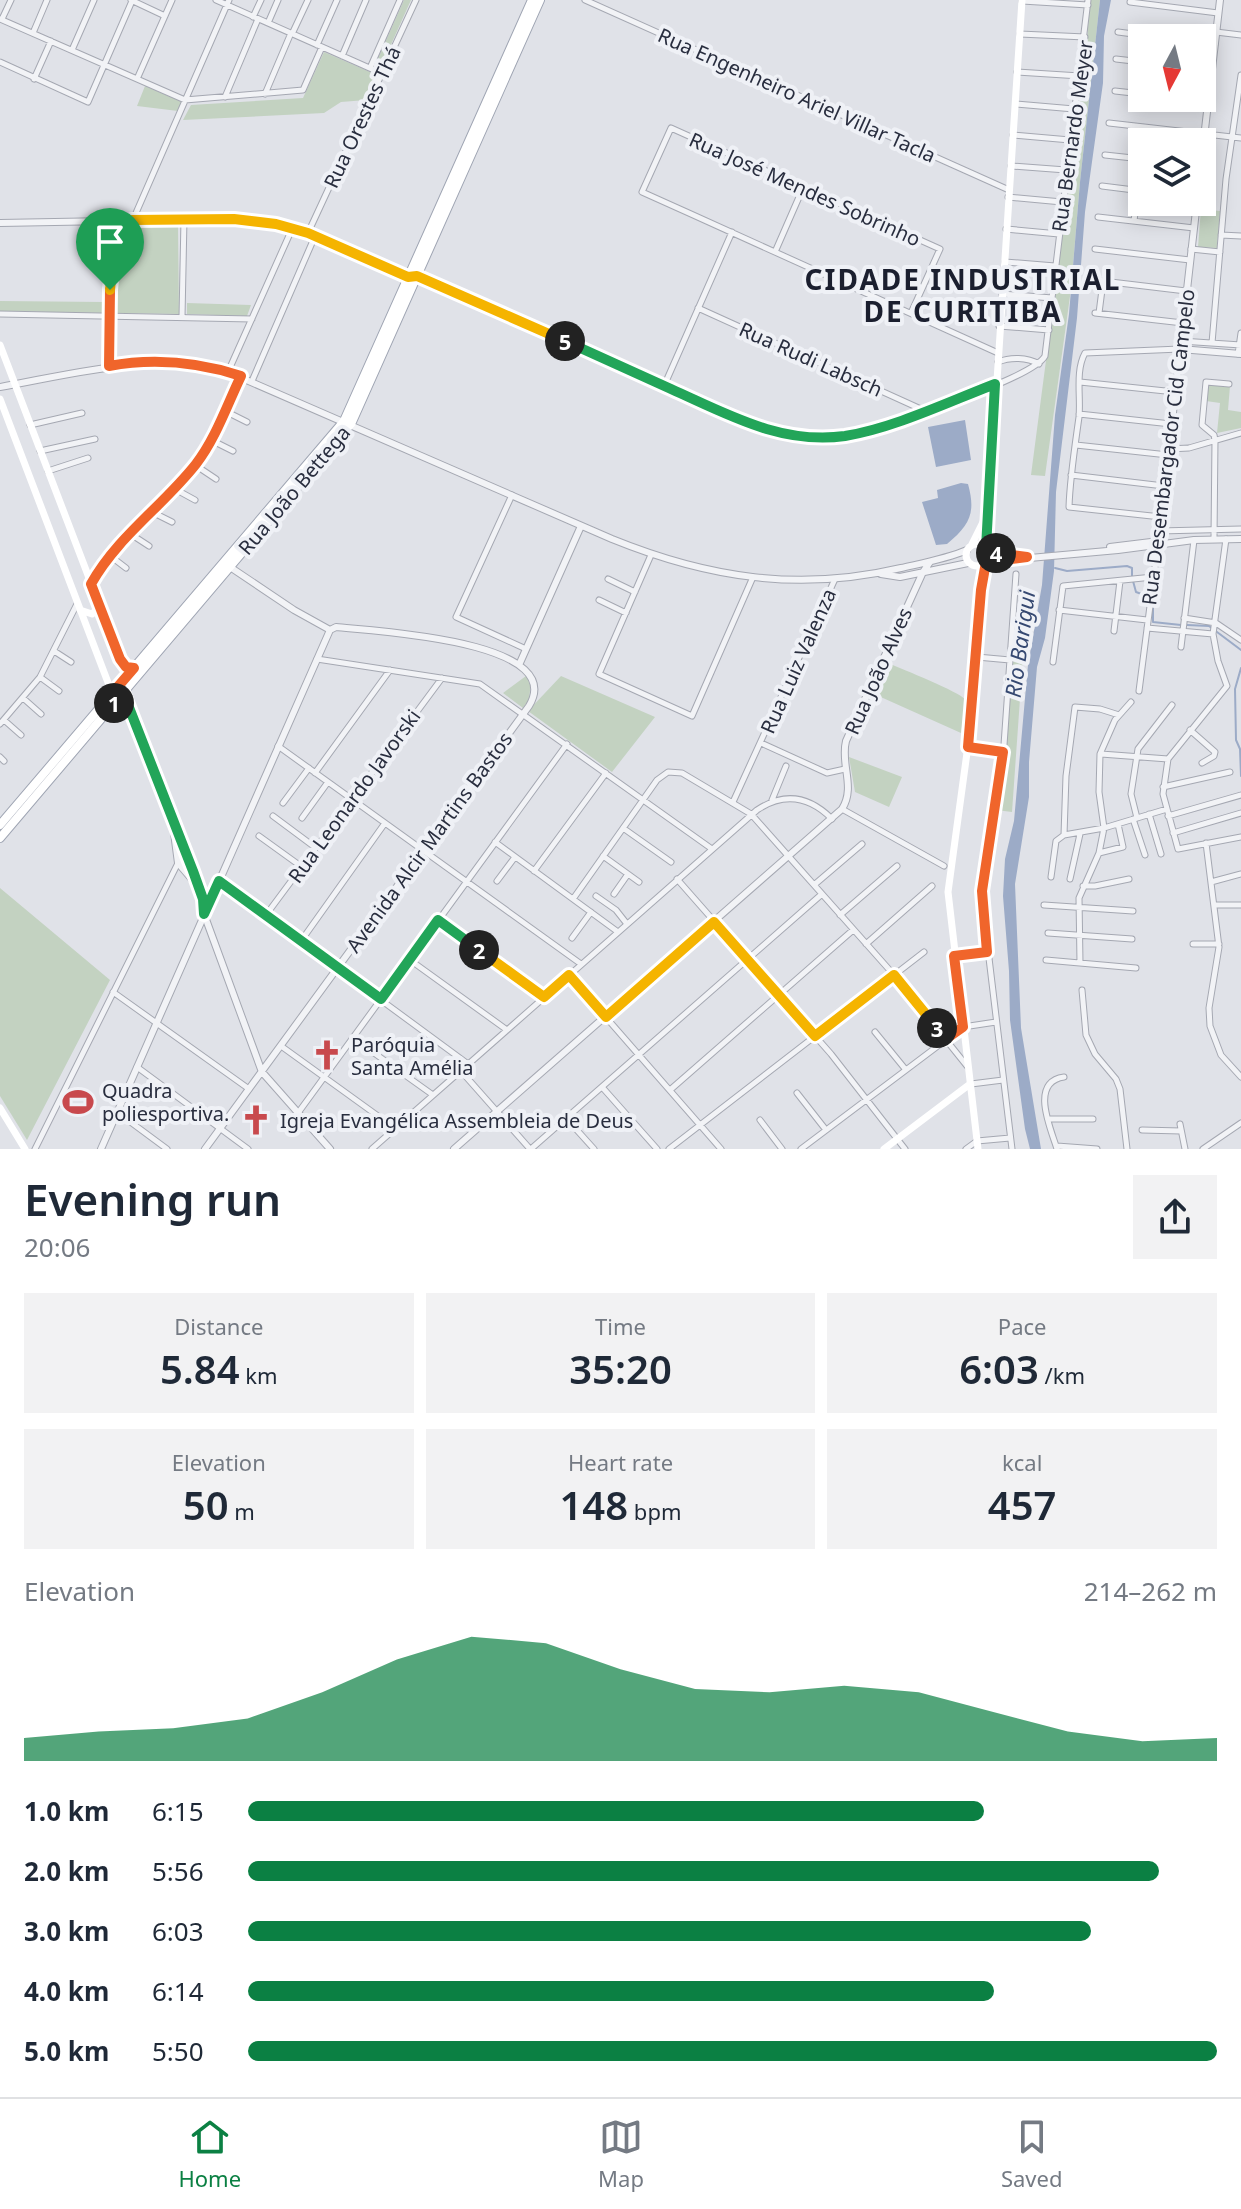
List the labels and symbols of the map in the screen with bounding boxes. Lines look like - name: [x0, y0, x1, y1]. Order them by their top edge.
- street label: Rua Engenheiro Ariel Villar Tacla: [654, 21, 940, 169]
- north arrow: [1128, 24, 1216, 112]
- street label: Rua Bernardo Meyer: [1045, 38, 1099, 234]
- street label: Rua Orestes Thá: [317, 42, 407, 192]
- street label: Rua José Mendes Sobrinho: [685, 126, 925, 252]
- pin: [76, 208, 144, 290]
- district label: CIDADE INDUSTRIAL DE CURITIBA: [805, 260, 1121, 330]
- street label: Rua Desembargador Cid Campelo: [1135, 287, 1201, 607]
- street label: Rua Rudi Labsch: [735, 315, 887, 403]
- pin: 5: [545, 321, 585, 361]
- street label: Rua João Bettega: [232, 420, 356, 560]
- pin: 4: [976, 533, 1016, 573]
- street label: Rua Luiz Valenza: [754, 584, 842, 738]
- water label: Rio Barigui: [997, 588, 1041, 699]
- street label: Rua João Alves: [838, 603, 918, 739]
- pin: 1: [94, 683, 134, 723]
- street label: Rua Leonardo Javorski: [282, 704, 426, 888]
- street label: Avenida Alcir Martins Bastos: [340, 726, 518, 958]
- pin: 2: [459, 930, 499, 970]
- pin: 3: [917, 1008, 957, 1048]
- place label: Paróquia Santa Amélia: [351, 1031, 474, 1081]
- church icon: Paróquia Santa Amélia: [310, 1038, 344, 1072]
- place label: Quadra poliesportiva.: [102, 1077, 229, 1127]
- sports icon: Quadra poliesportiva.: [61, 1085, 95, 1119]
- church icon: Igreja Evangélica Assembleia de Deus: [239, 1103, 273, 1137]
- place label: Igreja Evangélica Assembleia de Deus: [280, 1107, 633, 1134]

